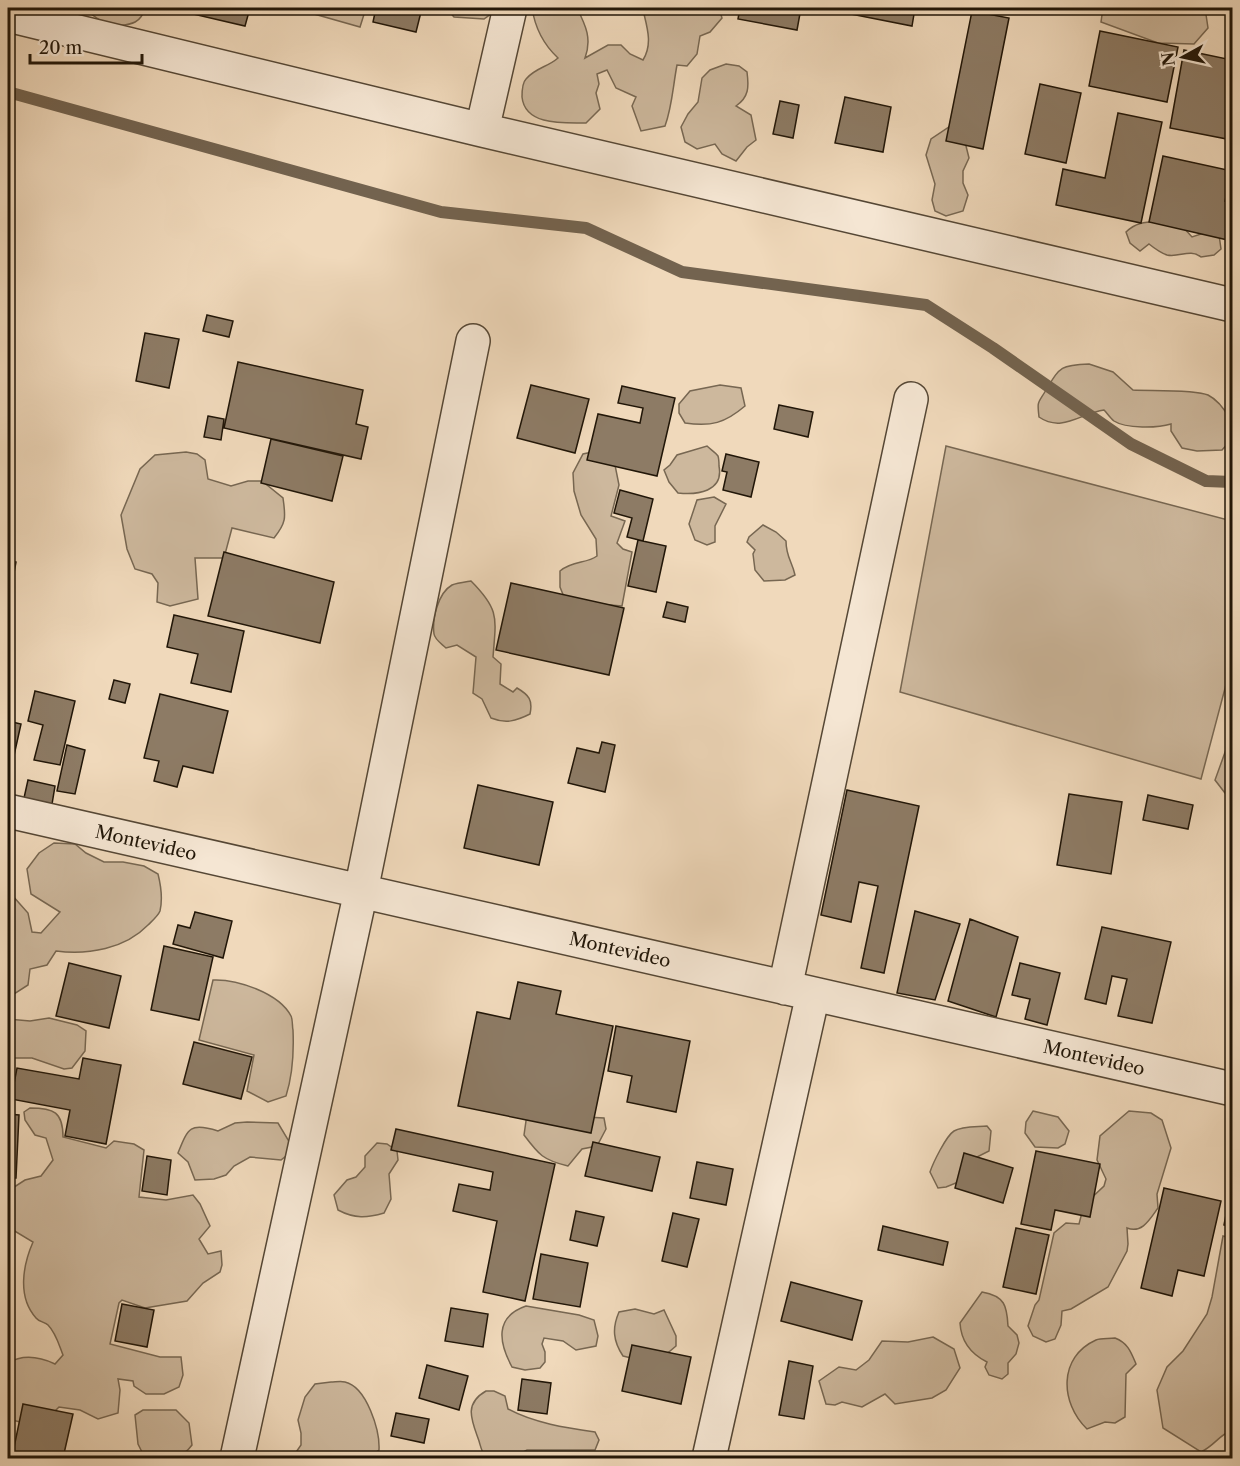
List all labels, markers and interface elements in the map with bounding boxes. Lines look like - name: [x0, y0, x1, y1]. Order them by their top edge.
- scale bar: [30, 27, 142, 65]
- north arrow: [1153, 27, 1213, 87]
- text: 20 m: [39, 37, 83, 59]
- text: N: [1157, 51, 1179, 67]
- street label: Montevideo: [93, 821, 199, 865]
- street label: Montevideo: [567, 928, 673, 972]
- street label: Montevideo: [1041, 1036, 1147, 1080]

